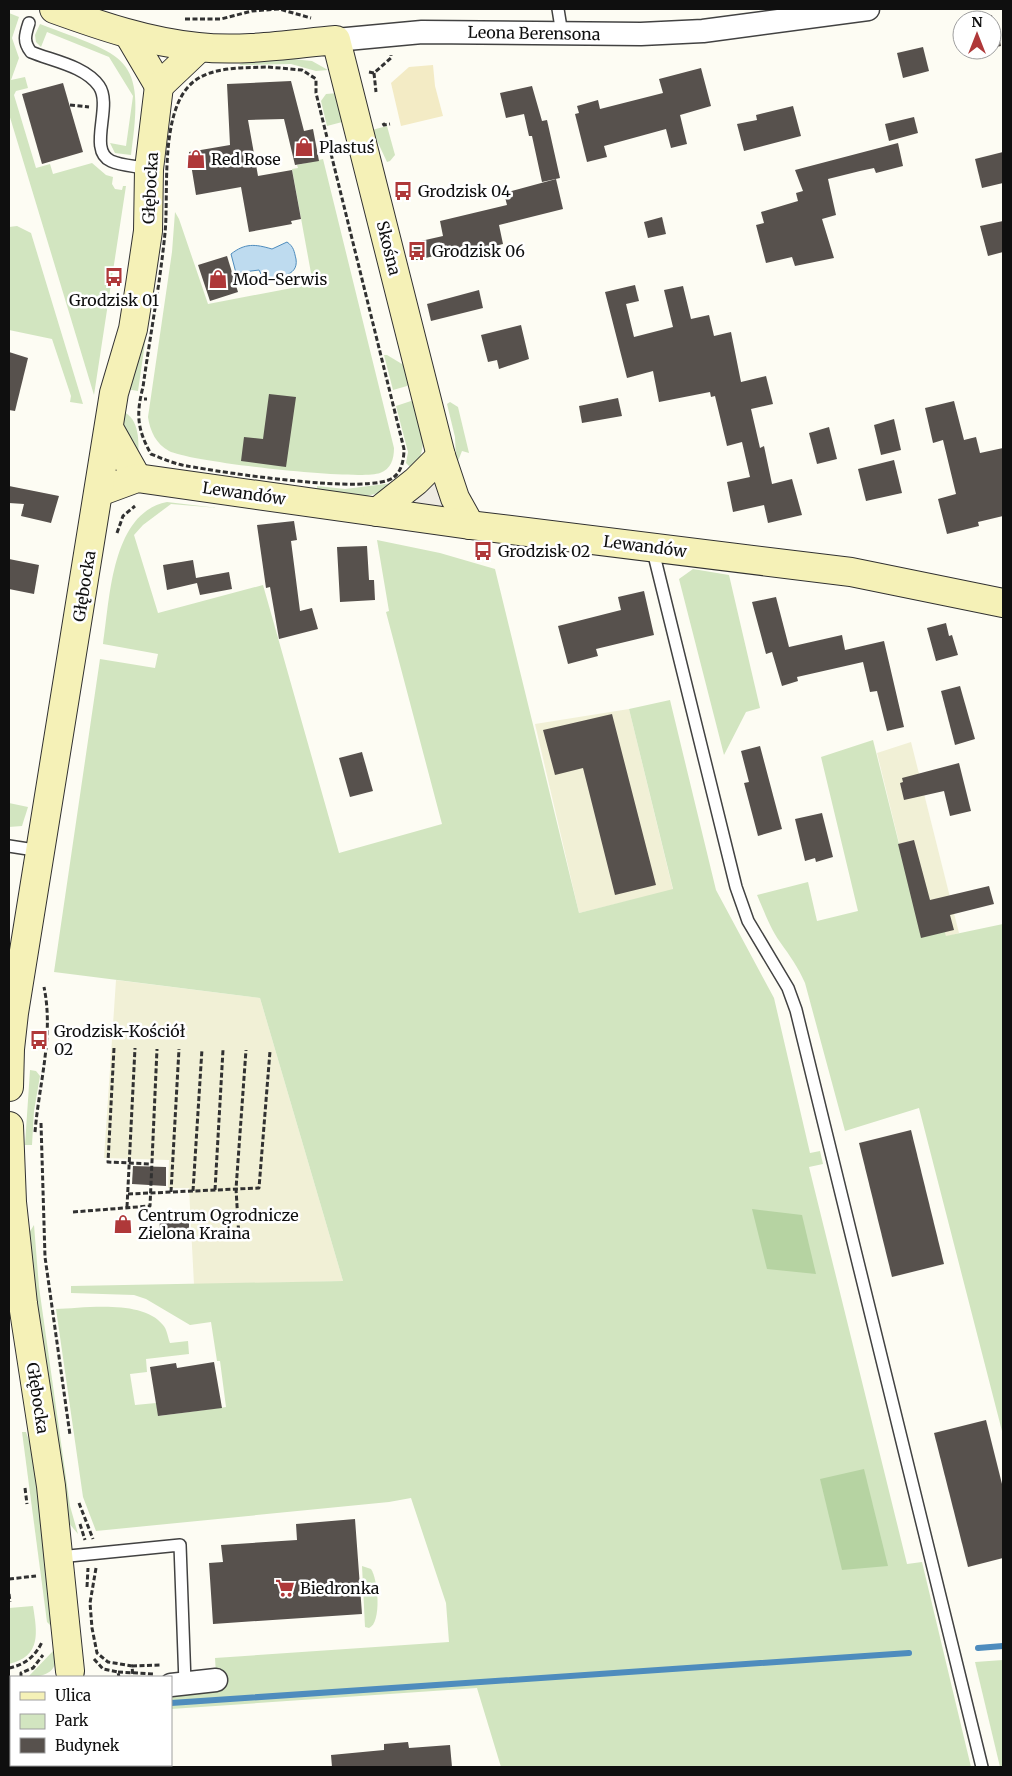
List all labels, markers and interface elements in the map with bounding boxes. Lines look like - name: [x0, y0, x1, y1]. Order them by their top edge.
- north arrow: [952, 10, 1002, 60]
- text: N: [971, 13, 983, 31]
- street label: Leona Berensona: [467, 22, 601, 44]
- shop icon: Plastuś: [293, 136, 315, 158]
- place label: Plastuś: [319, 137, 375, 157]
- shop icon: Red Rose: [185, 148, 207, 170]
- place label: Red Rose: [211, 149, 281, 169]
- street label: Głębocka: [138, 151, 162, 224]
- bus stop icon: Grodzisk 04: [392, 180, 414, 202]
- place label: Grodzisk 04: [418, 181, 511, 201]
- street label: Skośna: [373, 219, 406, 278]
- bus stop icon: Grodzisk 06: [406, 240, 428, 262]
- place label: Grodzisk 06: [432, 241, 525, 261]
- bus stop icon: Grodzisk 01: [103, 266, 125, 288]
- shop icon: Mod-Serwis: [207, 268, 229, 290]
- place label: Mod-Serwis: [233, 269, 327, 289]
- place label: Grodzisk 01: [69, 290, 159, 310]
- street label: Lewandów: [201, 477, 287, 509]
- street label: Lewandów: [602, 531, 688, 561]
- bus stop icon: Grodzisk 02: [472, 540, 494, 562]
- place label: Grodzisk 02: [498, 541, 590, 561]
- street label: Głębocka: [69, 549, 100, 623]
- place label: Grodzisk-Kościół 02: [54, 1021, 186, 1059]
- bus stop icon: Grodzisk-Kościół 02: [28, 1029, 50, 1051]
- place label: Centrum Ogrodnicze Zielona Kraina: [138, 1205, 299, 1243]
- shop icon: Centrum Ogrodnicze Zielona Kraina: [112, 1213, 134, 1235]
- street label: Głębocka: [23, 1361, 54, 1435]
- supermarket icon: Biedronka: [274, 1577, 296, 1599]
- place label: Biedronka: [300, 1578, 380, 1598]
- legend: [10, 1676, 172, 1766]
- text: Ulica: [55, 1686, 91, 1705]
- text: Park: [55, 1711, 89, 1730]
- text: Budynek: [55, 1736, 120, 1755]

